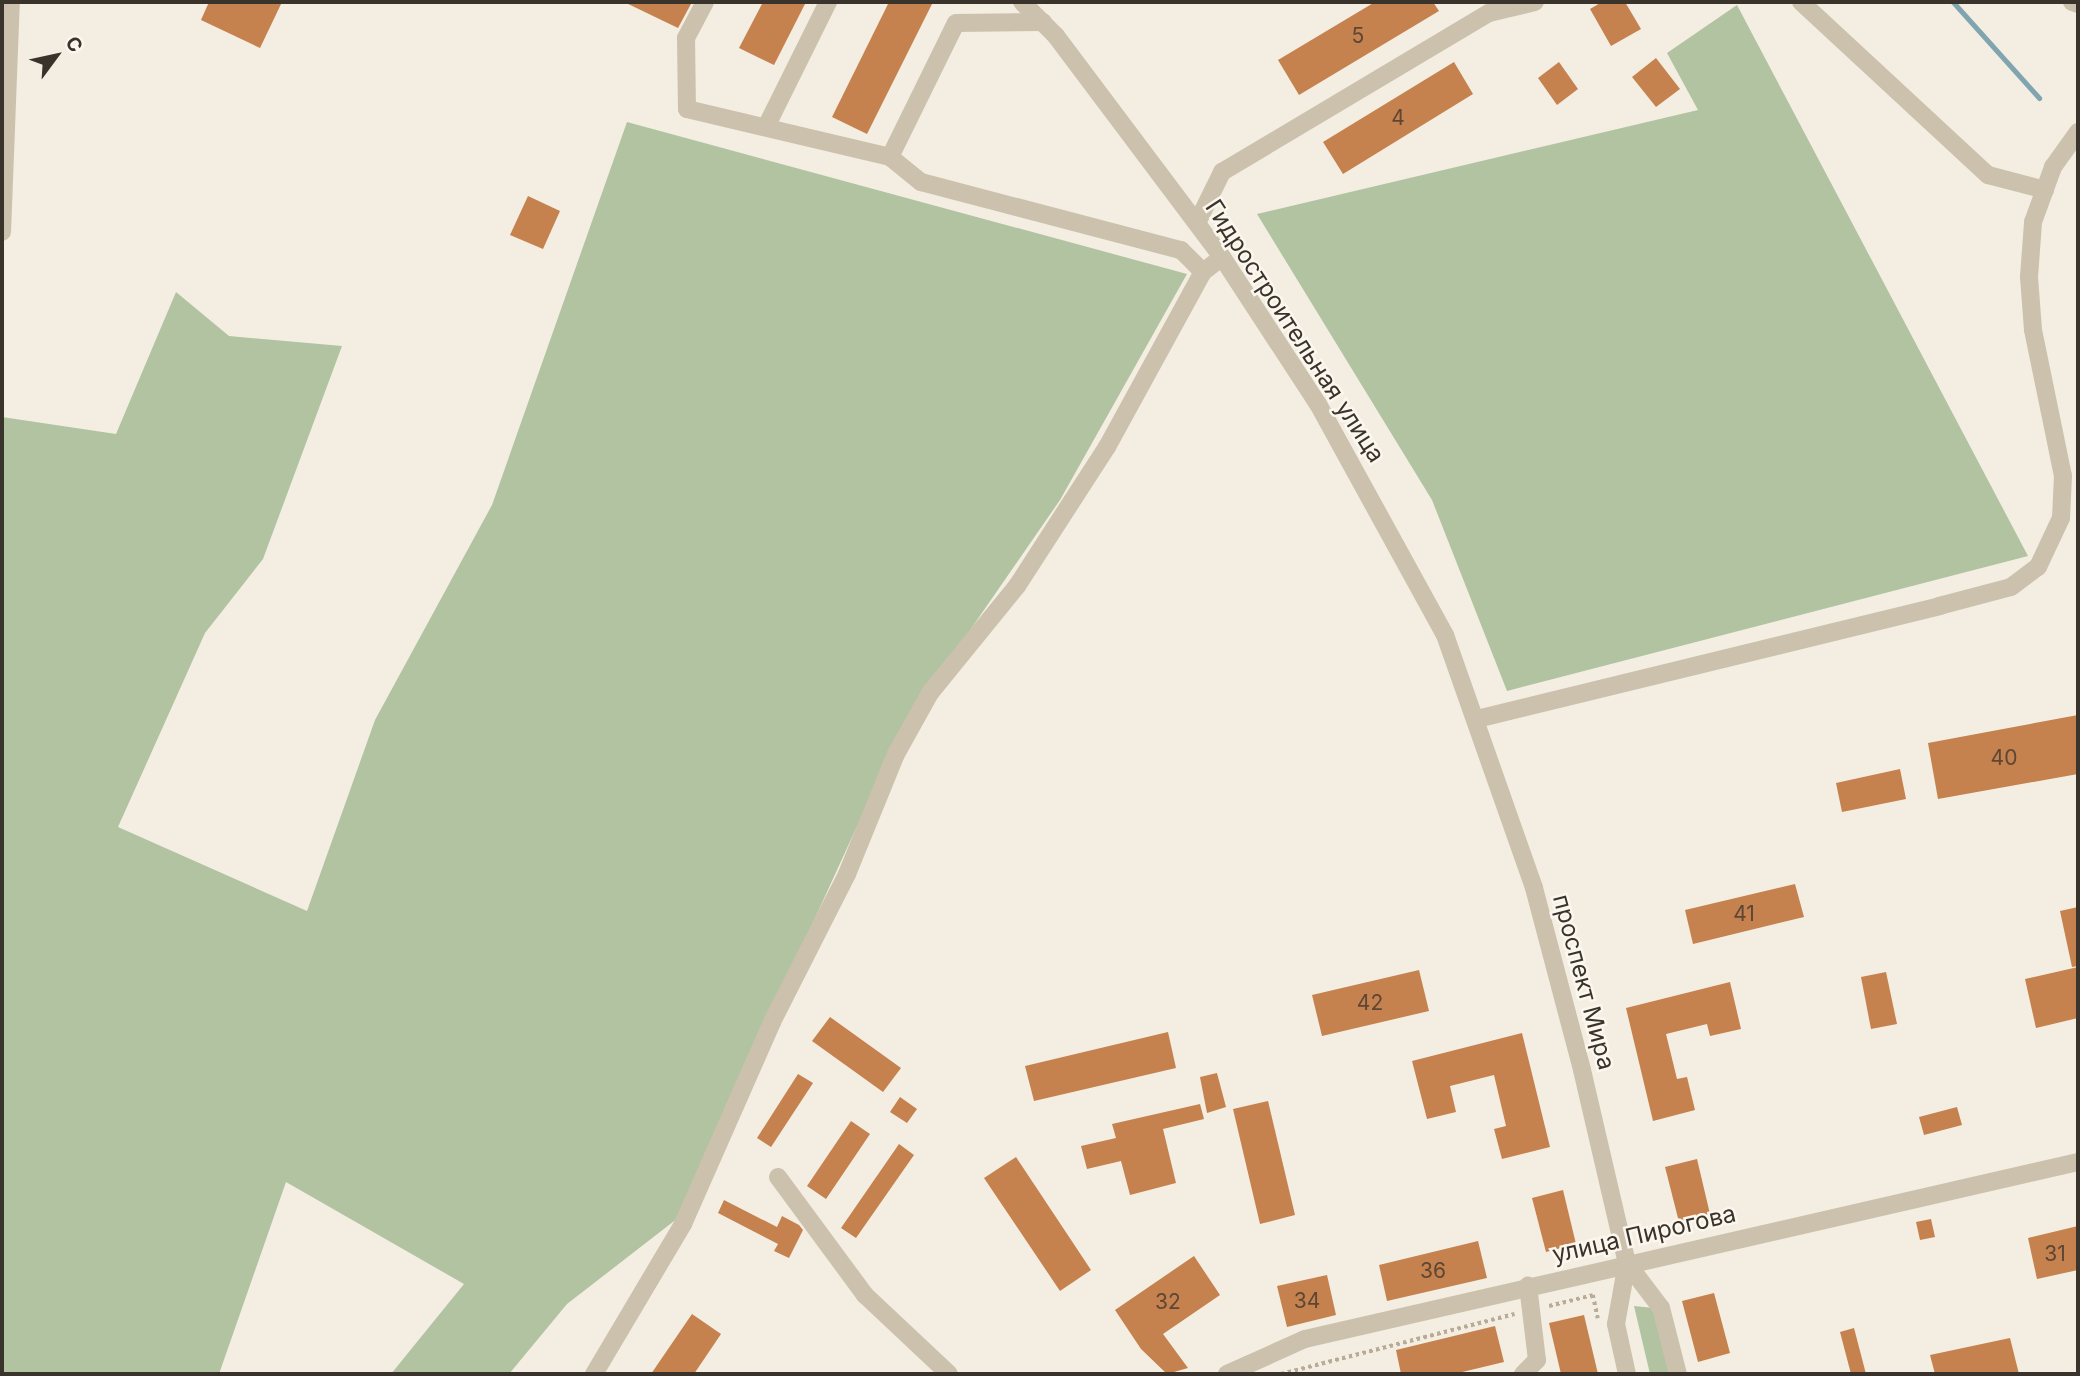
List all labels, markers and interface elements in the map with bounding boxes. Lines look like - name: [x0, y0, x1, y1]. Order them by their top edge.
- north arrow: [21, 21, 91, 91]
- house number: 5: [1352, 23, 1364, 49]
- text: С: [61, 32, 88, 56]
- house number: 4: [1391, 105, 1405, 131]
- street label: Гидростроительная улица: [1199, 194, 1391, 468]
- house number: 40: [1991, 745, 2017, 771]
- street label: проспект Мира: [1547, 891, 1621, 1073]
- house number: 41: [1733, 901, 1755, 927]
- house number: 42: [1357, 990, 1383, 1016]
- street label: улица Пирогова: [1549, 1199, 1739, 1269]
- house number: 31: [2044, 1241, 2066, 1267]
- house number: 36: [1420, 1258, 1446, 1284]
- house number: 34: [1294, 1288, 1320, 1314]
- house number: 32: [1155, 1289, 1181, 1315]

